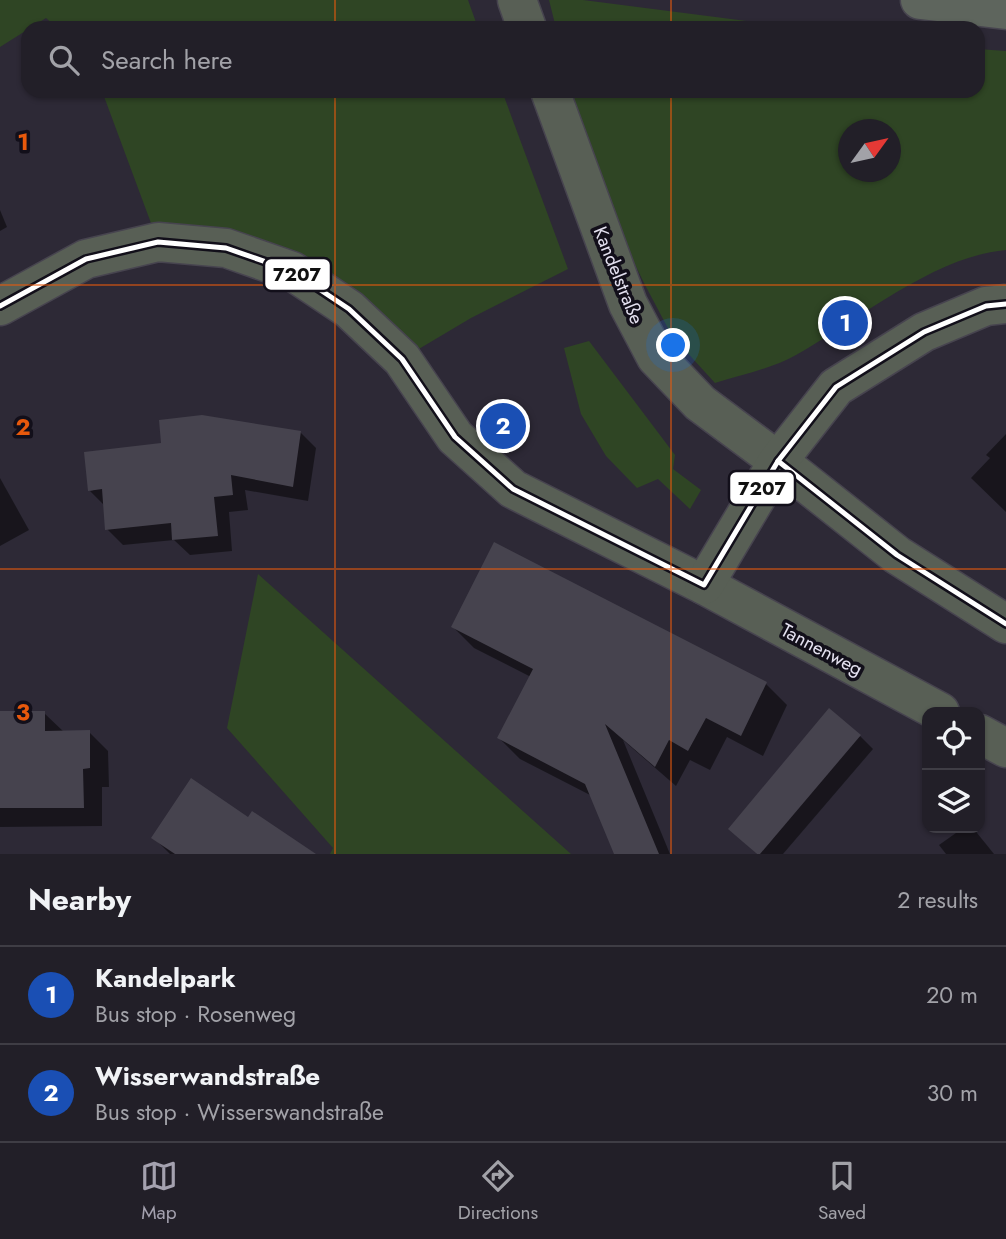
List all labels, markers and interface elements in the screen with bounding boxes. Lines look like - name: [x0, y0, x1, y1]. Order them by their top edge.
- search box: [21, 21, 985, 98]
- icon: search: [45, 41, 83, 79]
- text: Search here: [101, 41, 233, 79]
- north arrow: [838, 119, 901, 182]
- text: 1: [17, 125, 29, 159]
- street label: Kandelstraße: [587, 222, 650, 328]
- line badge: 7207: [264, 258, 331, 291]
- text: 7207: [273, 261, 322, 288]
- pin: 1: [822, 297, 868, 349]
- your location: [656, 328, 690, 362]
- pin: 2: [480, 400, 526, 452]
- text: 2: [15, 410, 31, 444]
- line badge: 7207: [729, 471, 795, 505]
- text: 7207: [738, 475, 787, 502]
- street label: Tannenweg: [776, 617, 867, 682]
- text: 3: [16, 695, 30, 729]
- map controls: [922, 707, 985, 833]
- button: locate: [922, 707, 985, 770]
- button: layers: [922, 770, 985, 833]
- text: Nearby: [28, 878, 131, 921]
- text: 2 results: [897, 883, 978, 917]
- text: Kandelpark: [95, 959, 236, 997]
- text: 1: [45, 978, 57, 1012]
- text: 20 m: [926, 978, 978, 1012]
- text: Bus stop · Rosenweg: [95, 997, 296, 1031]
- text: Wisserwandstraße: [95, 1057, 320, 1095]
- text: 2: [43, 1076, 59, 1110]
- text: 30 m: [927, 1076, 978, 1110]
- text: Bus stop · Wisserswandstraße: [95, 1095, 384, 1129]
- tab: Map: [140, 1157, 178, 1226]
- tab: Directions: [458, 1157, 538, 1226]
- tab: Saved: [818, 1157, 866, 1226]

